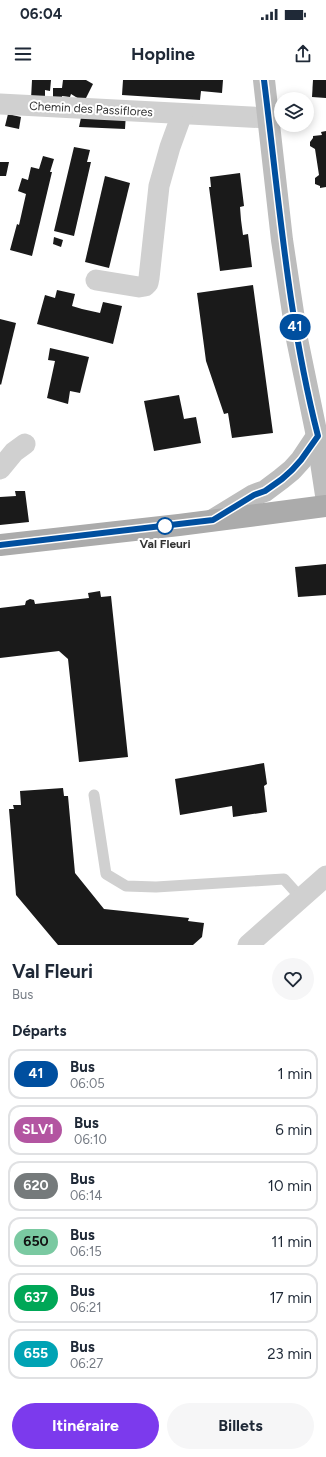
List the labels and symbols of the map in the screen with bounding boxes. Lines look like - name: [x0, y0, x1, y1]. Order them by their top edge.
- street label: Chemin des Passiflores: [29, 99, 154, 119]
- line badge: 41: [277, 314, 313, 340]
- marker: Val Fleuri: [156, 517, 174, 535]
- place label: Val Fleuri: [139, 537, 191, 551]

